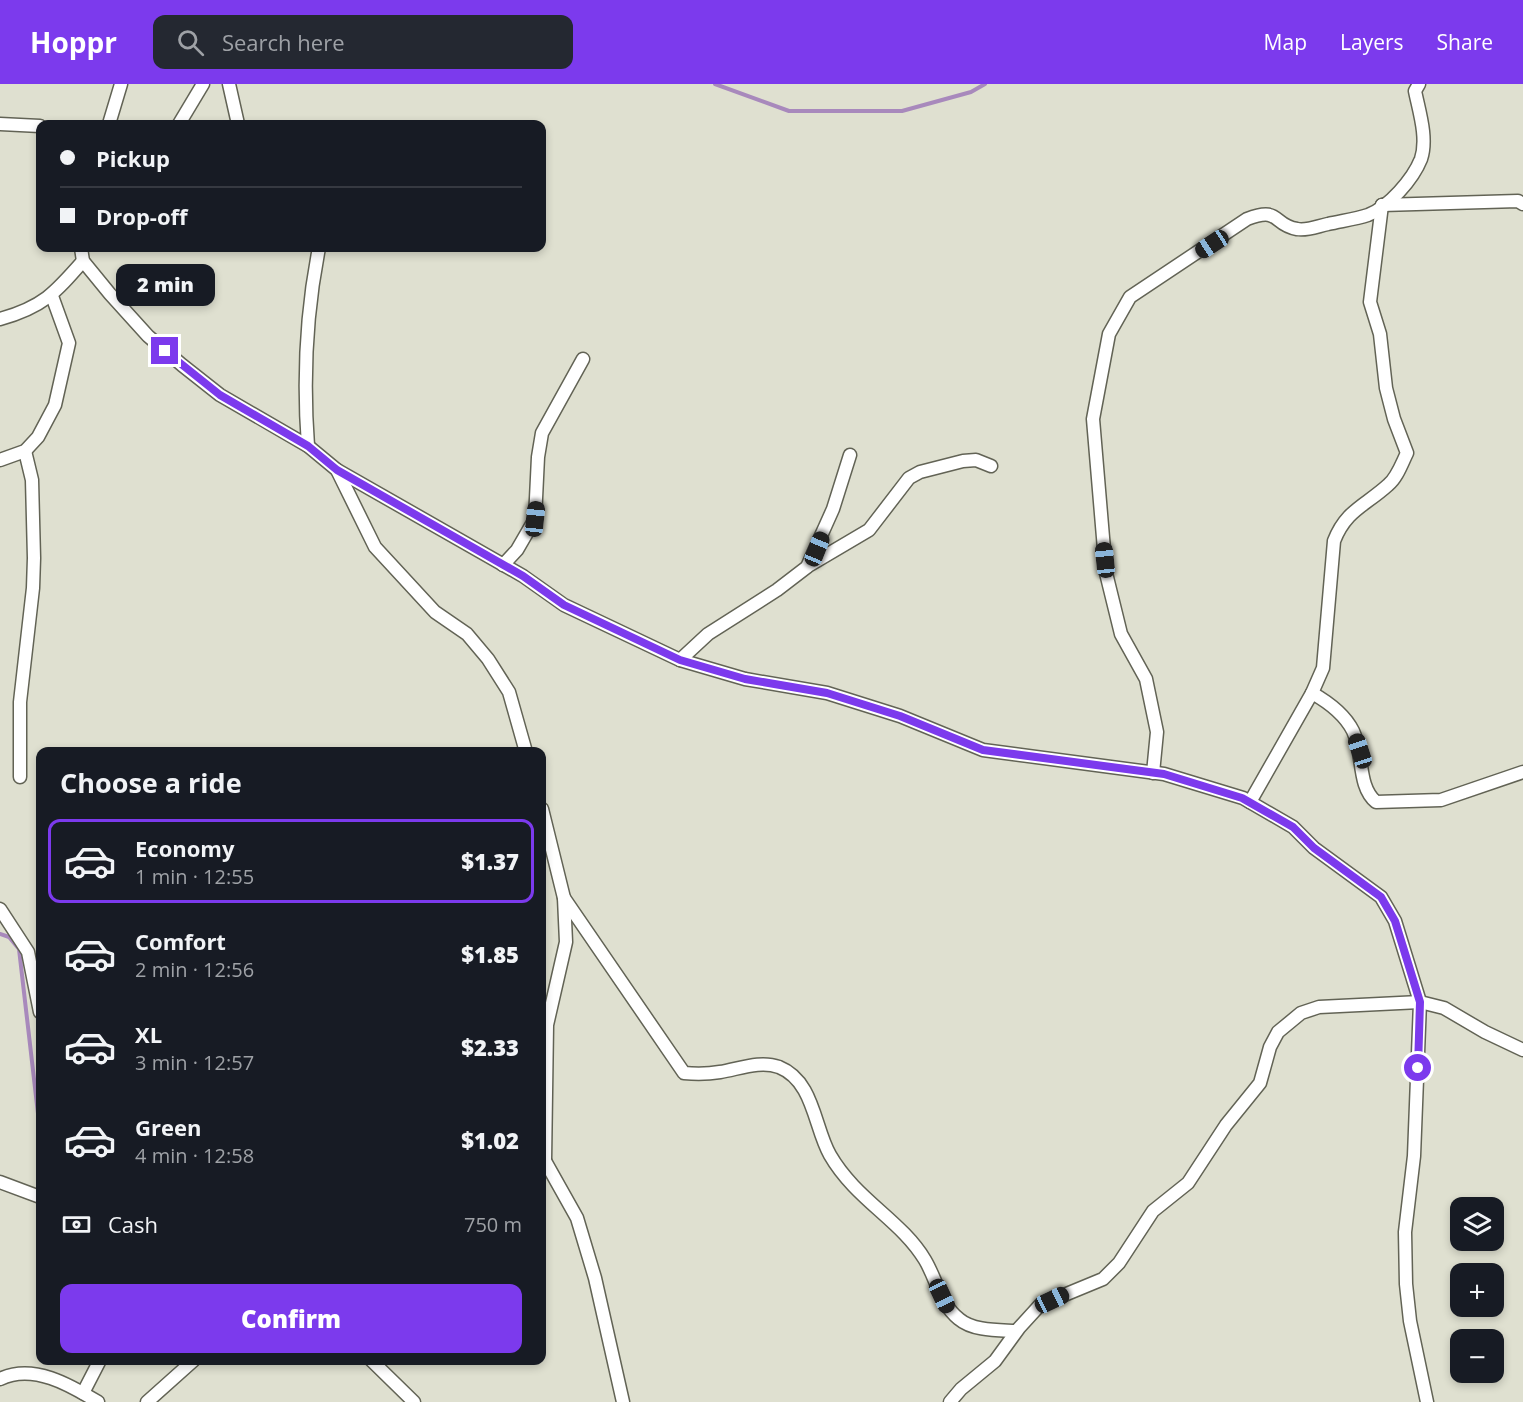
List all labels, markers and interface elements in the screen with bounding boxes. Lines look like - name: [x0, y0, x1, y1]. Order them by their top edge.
- search box: [153, 15, 573, 69]
- text: Hoppr: [30, 23, 117, 61]
- icon: search: [174, 26, 207, 59]
- text: Search here: [222, 27, 345, 57]
- text: Map: [1264, 28, 1307, 56]
- text: Layers: [1340, 28, 1404, 56]
- text: Share: [1437, 28, 1493, 56]
- text: Pickup: [96, 143, 170, 173]
- text: Drop-off: [96, 201, 188, 231]
- car: [1192, 227, 1232, 261]
- callout: 2 min: [116, 264, 214, 306]
- text: 2 min: [137, 271, 194, 298]
- route end: [151, 337, 178, 364]
- car: [524, 500, 546, 538]
- car: [802, 529, 832, 569]
- car: [1094, 541, 1116, 579]
- car: [1346, 731, 1374, 771]
- text: Choose a ride: [60, 764, 242, 801]
- text: Economy: [135, 833, 234, 863]
- icon: car: [63, 834, 117, 888]
- text: $1.37: [461, 846, 519, 876]
- text: 1 min · 12:55: [135, 863, 254, 890]
- text: Comfort: [135, 926, 226, 956]
- icon: car: [63, 927, 117, 981]
- text: $1.85: [461, 939, 519, 969]
- text: 2 min · 12:56: [135, 956, 254, 983]
- text: XL: [135, 1019, 162, 1049]
- icon: car: [63, 1020, 117, 1074]
- text: $2.33: [461, 1032, 519, 1062]
- text: 3 min · 12:57: [135, 1049, 254, 1076]
- route start: [1404, 1054, 1431, 1081]
- text: Green: [135, 1112, 201, 1142]
- icon: car: [63, 1113, 117, 1167]
- text: $1.02: [461, 1125, 519, 1155]
- text: 4 min · 12:58: [135, 1142, 254, 1169]
- map controls: [1450, 1197, 1504, 1383]
- button: layers: [1450, 1197, 1504, 1251]
- icon: cash: [60, 1208, 93, 1241]
- text: Cash: [108, 1209, 158, 1239]
- text: 750 m: [464, 1211, 522, 1238]
- button: +: [1450, 1263, 1504, 1317]
- car: [926, 1276, 958, 1316]
- button: Confirm: [60, 1284, 522, 1353]
- car: [1032, 1284, 1072, 1316]
- button: −: [1450, 1329, 1504, 1383]

